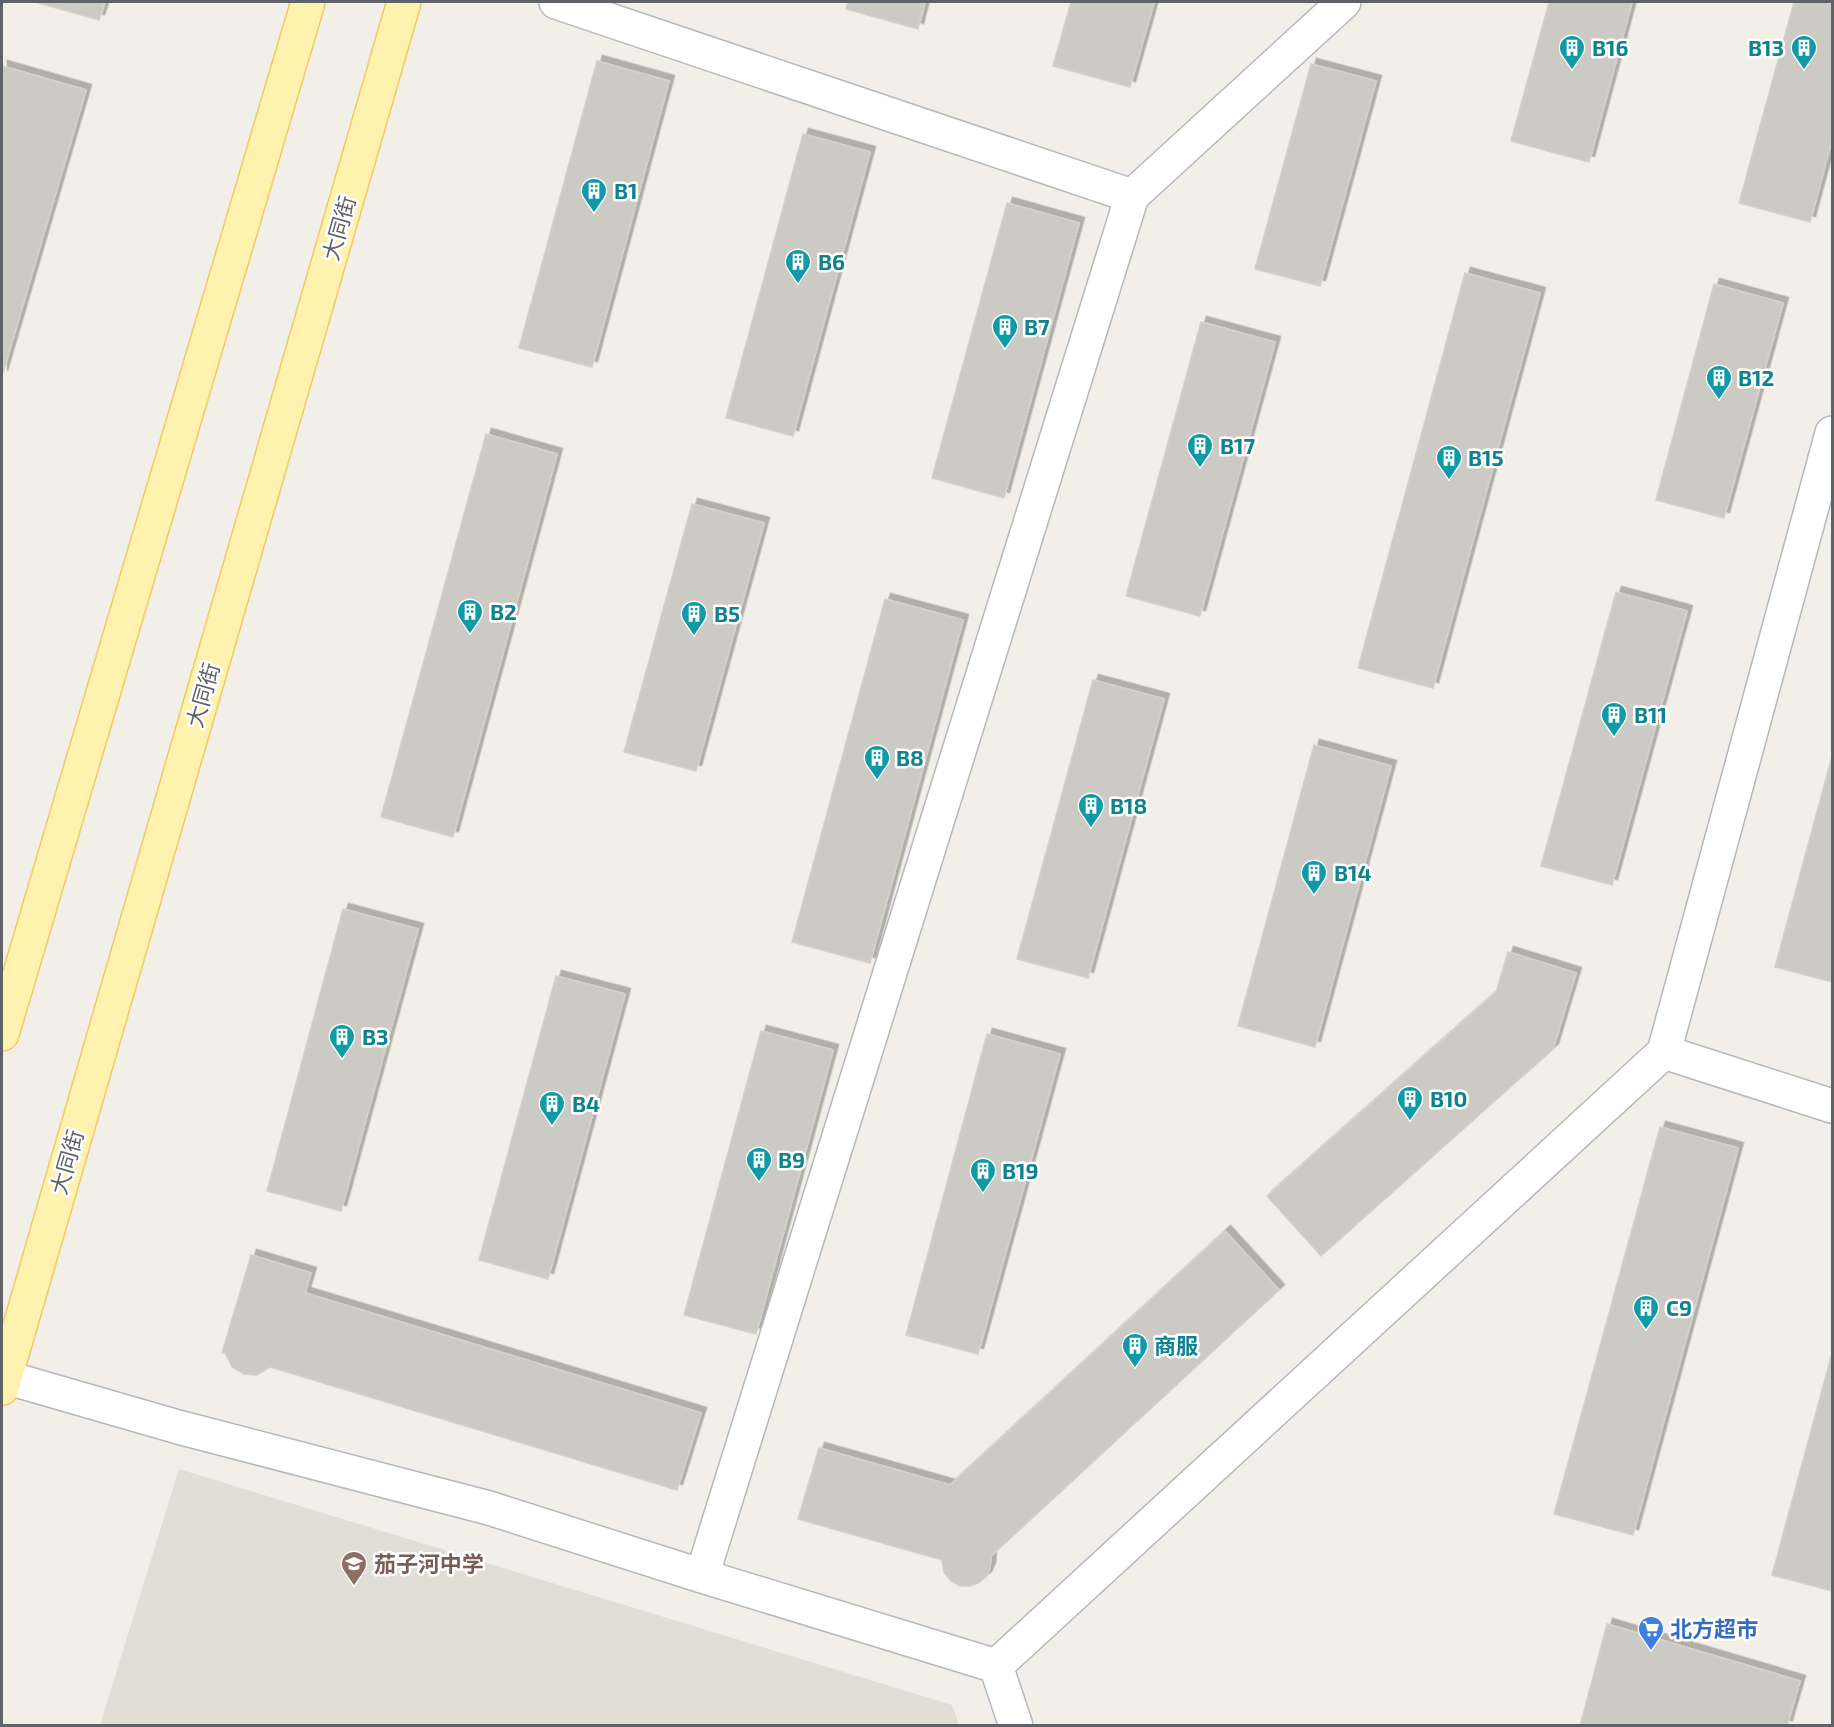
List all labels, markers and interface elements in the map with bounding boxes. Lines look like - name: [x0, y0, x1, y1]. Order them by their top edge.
- building icon: B16: [1557, 33, 1587, 71]
- building icon: B13: [1789, 33, 1819, 71]
- place label: B16: [1592, 34, 1629, 60]
- place label: B13: [1748, 34, 1784, 60]
- building icon: B1: [579, 176, 609, 214]
- place label: B1: [614, 177, 638, 203]
- street label: 大同街: [316, 192, 360, 263]
- building icon: B6: [783, 247, 813, 285]
- place label: B6: [818, 248, 845, 274]
- building icon: B7: [990, 312, 1020, 350]
- place label: B7: [1024, 313, 1050, 339]
- building icon: B12: [1704, 363, 1734, 401]
- place label: B12: [1738, 364, 1774, 390]
- building icon: B17: [1185, 431, 1215, 469]
- place label: B17: [1220, 432, 1256, 458]
- building icon: B15: [1434, 443, 1464, 481]
- place label: B15: [1468, 444, 1504, 470]
- building icon: B2: [455, 597, 485, 635]
- place label: B2: [490, 598, 517, 624]
- building icon: B5: [679, 599, 709, 637]
- place label: B5: [714, 600, 740, 626]
- street label: 大同街: [180, 659, 224, 730]
- building icon: B11: [1599, 700, 1629, 738]
- place label: B11: [1634, 701, 1667, 727]
- building icon: B8: [862, 743, 892, 781]
- place label: B8: [896, 744, 924, 770]
- building icon: B18: [1076, 791, 1106, 829]
- place label: B18: [1110, 792, 1147, 818]
- building icon: B14: [1299, 858, 1329, 896]
- place label: B14: [1334, 859, 1372, 885]
- building icon: B3: [327, 1022, 357, 1060]
- place label: B3: [362, 1023, 389, 1049]
- building icon: B10: [1395, 1084, 1425, 1122]
- place label: B10: [1430, 1085, 1467, 1111]
- building icon: B4: [537, 1089, 567, 1127]
- place label: B4: [572, 1090, 600, 1116]
- street label: 大同街: [44, 1126, 88, 1197]
- building icon: B9: [744, 1145, 774, 1183]
- place label: B9: [778, 1146, 805, 1172]
- building icon: B19: [968, 1156, 998, 1194]
- place label: B19: [1002, 1157, 1039, 1183]
- building icon: C9: [1631, 1293, 1661, 1331]
- place label: C9: [1666, 1294, 1692, 1320]
- building icon: 商服: [1120, 1331, 1150, 1369]
- place label: 商服: [1154, 1332, 1198, 1358]
- school or university icon: 茄子河中学: [339, 1549, 369, 1587]
- place label: 茄子河中学: [374, 1550, 484, 1576]
- supermarket icon: 北方超市: [1636, 1614, 1666, 1652]
- place label: 北方超市: [1670, 1615, 1758, 1641]

